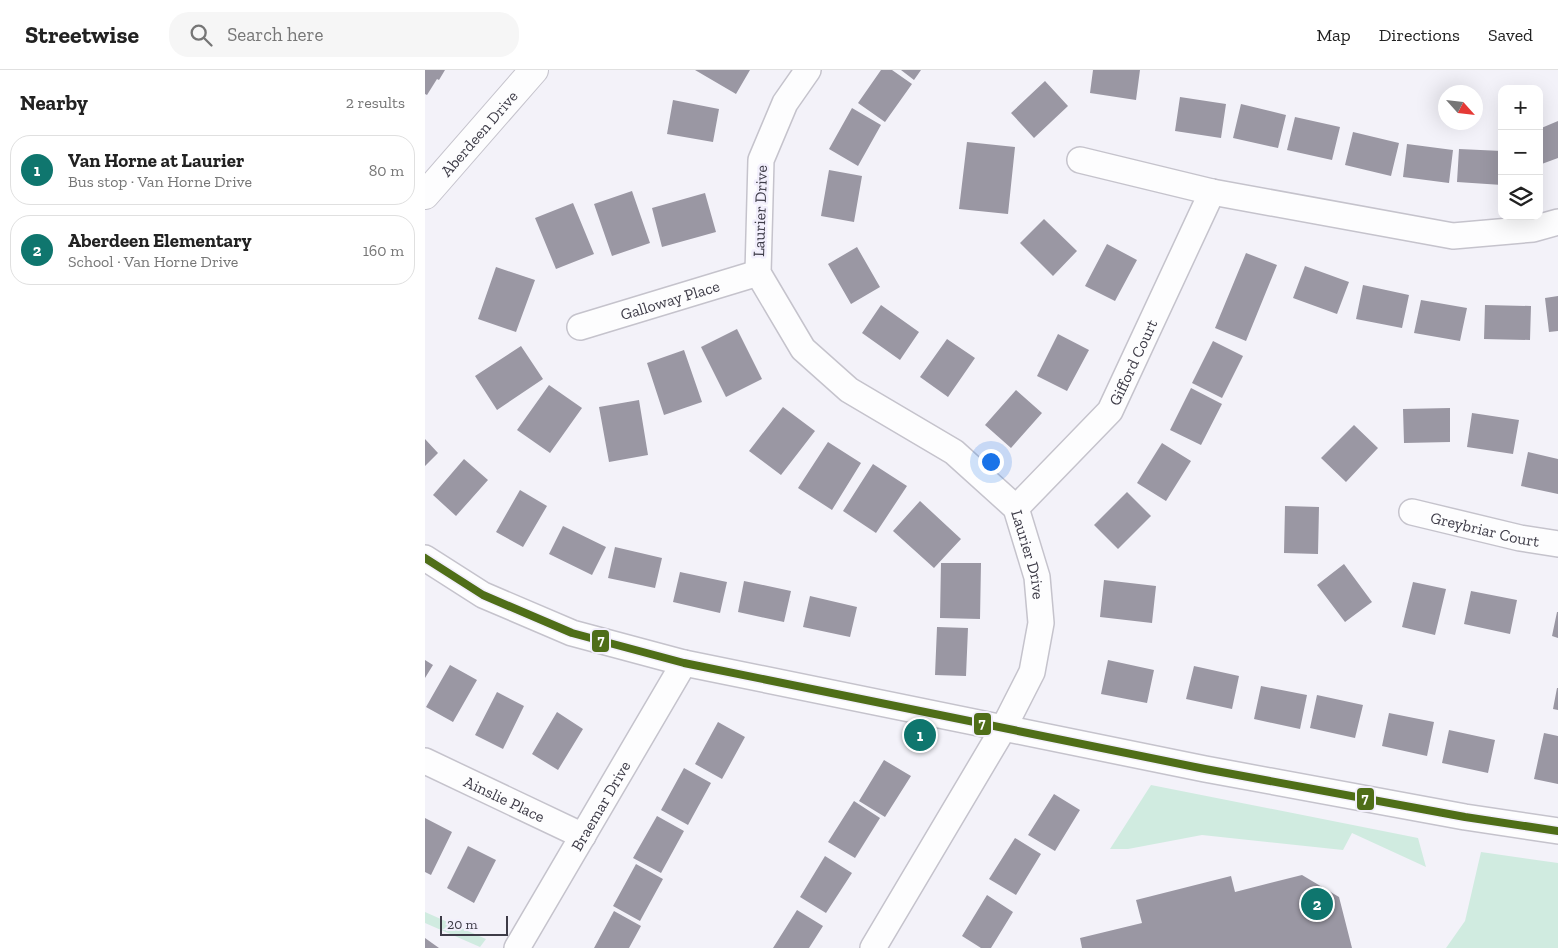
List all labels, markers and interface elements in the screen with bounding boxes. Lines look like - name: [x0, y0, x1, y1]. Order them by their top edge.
- search box: [169, 12, 519, 57]
- text: Streetwise: [25, 20, 139, 49]
- icon: search: [187, 21, 215, 49]
- text: Search here: [227, 23, 323, 46]
- text: Map: [1316, 24, 1351, 46]
- text: Directions: [1379, 24, 1460, 46]
- text: Saved: [1488, 24, 1533, 46]
- north arrow: [1438, 85, 1483, 130]
- map controls: [1498, 85, 1543, 220]
- button: +: [1498, 85, 1543, 130]
- street label: Aberdeen Drive: [436, 86, 521, 180]
- text: Nearby: [20, 90, 88, 115]
- text: 2 results: [346, 93, 405, 112]
- button: −: [1498, 130, 1543, 175]
- text: Van Horne at Laurier: [68, 149, 244, 172]
- text: 1: [34, 161, 40, 180]
- text: 80 m: [369, 161, 404, 180]
- street label: Laurier Drive: [749, 165, 771, 257]
- text: Bus stop · Van Horne Drive: [68, 172, 252, 191]
- button: layers: [1498, 175, 1543, 220]
- text: Aberdeen Elementary: [68, 229, 252, 252]
- text: 2: [33, 241, 41, 260]
- text: 160 m: [363, 241, 404, 260]
- text: School · Van Horne Drive: [68, 252, 238, 271]
- street label: Galloway Place: [618, 276, 722, 324]
- street label: Gifford Court: [1105, 316, 1161, 408]
- your location: [978, 449, 1004, 475]
- street label: Greybriar Court: [1429, 507, 1541, 550]
- street label: Laurier Drive: [1008, 508, 1048, 600]
- line badge: 7: [591, 629, 610, 653]
- text: 7: [598, 632, 605, 649]
- line badge: 7: [973, 712, 992, 736]
- text: 7: [979, 715, 986, 732]
- pin: 1: [904, 716, 936, 754]
- street label: Braemar Drive: [567, 757, 634, 854]
- street label: Ainslie Place: [461, 771, 548, 826]
- line badge: 7: [1356, 787, 1375, 811]
- text: 7: [1362, 790, 1369, 807]
- pin: 2: [1301, 885, 1333, 923]
- scale bar: [440, 913, 507, 936]
- text: 20 m: [447, 916, 478, 933]

